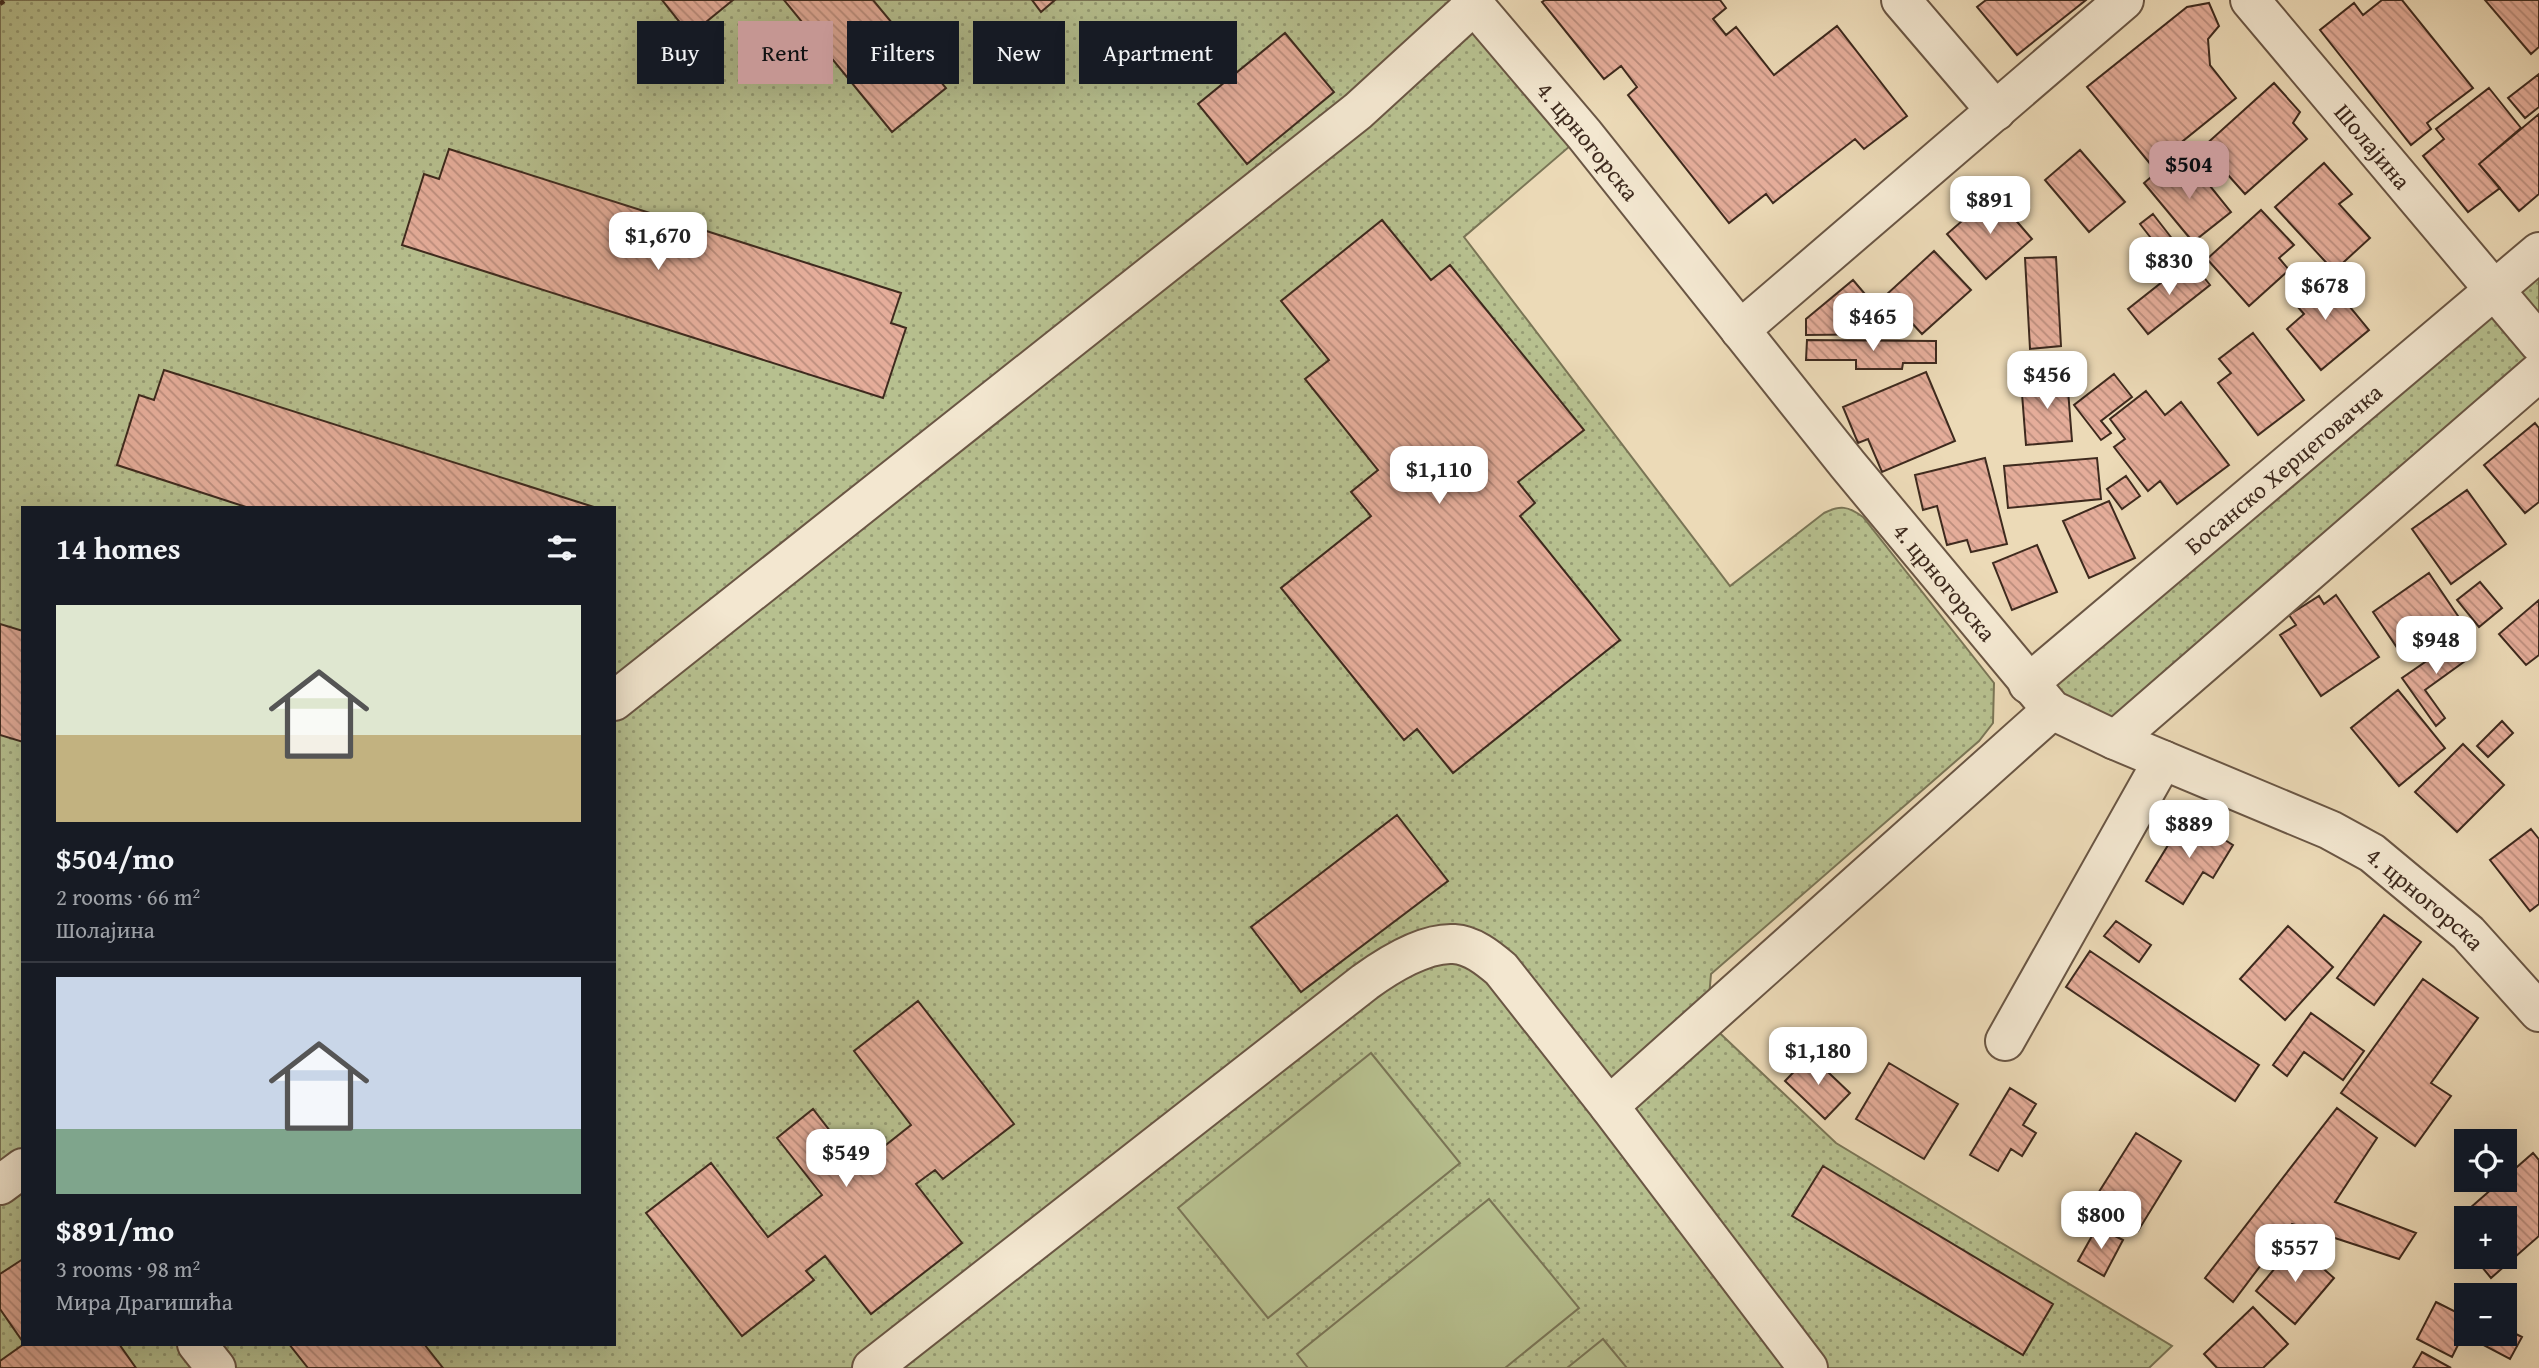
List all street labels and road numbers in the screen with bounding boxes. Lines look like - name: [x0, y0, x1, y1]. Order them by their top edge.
- street label: 4. црногорска: [1529, 73, 1648, 209]
- street label: Шолајина: [2326, 95, 2420, 197]
- street label: Босанско Херцеговачка: [2177, 374, 2390, 562]
- street label: 4. црногорска: [1885, 514, 2005, 649]
- street label: 4. црногорска: [2359, 838, 2493, 958]

